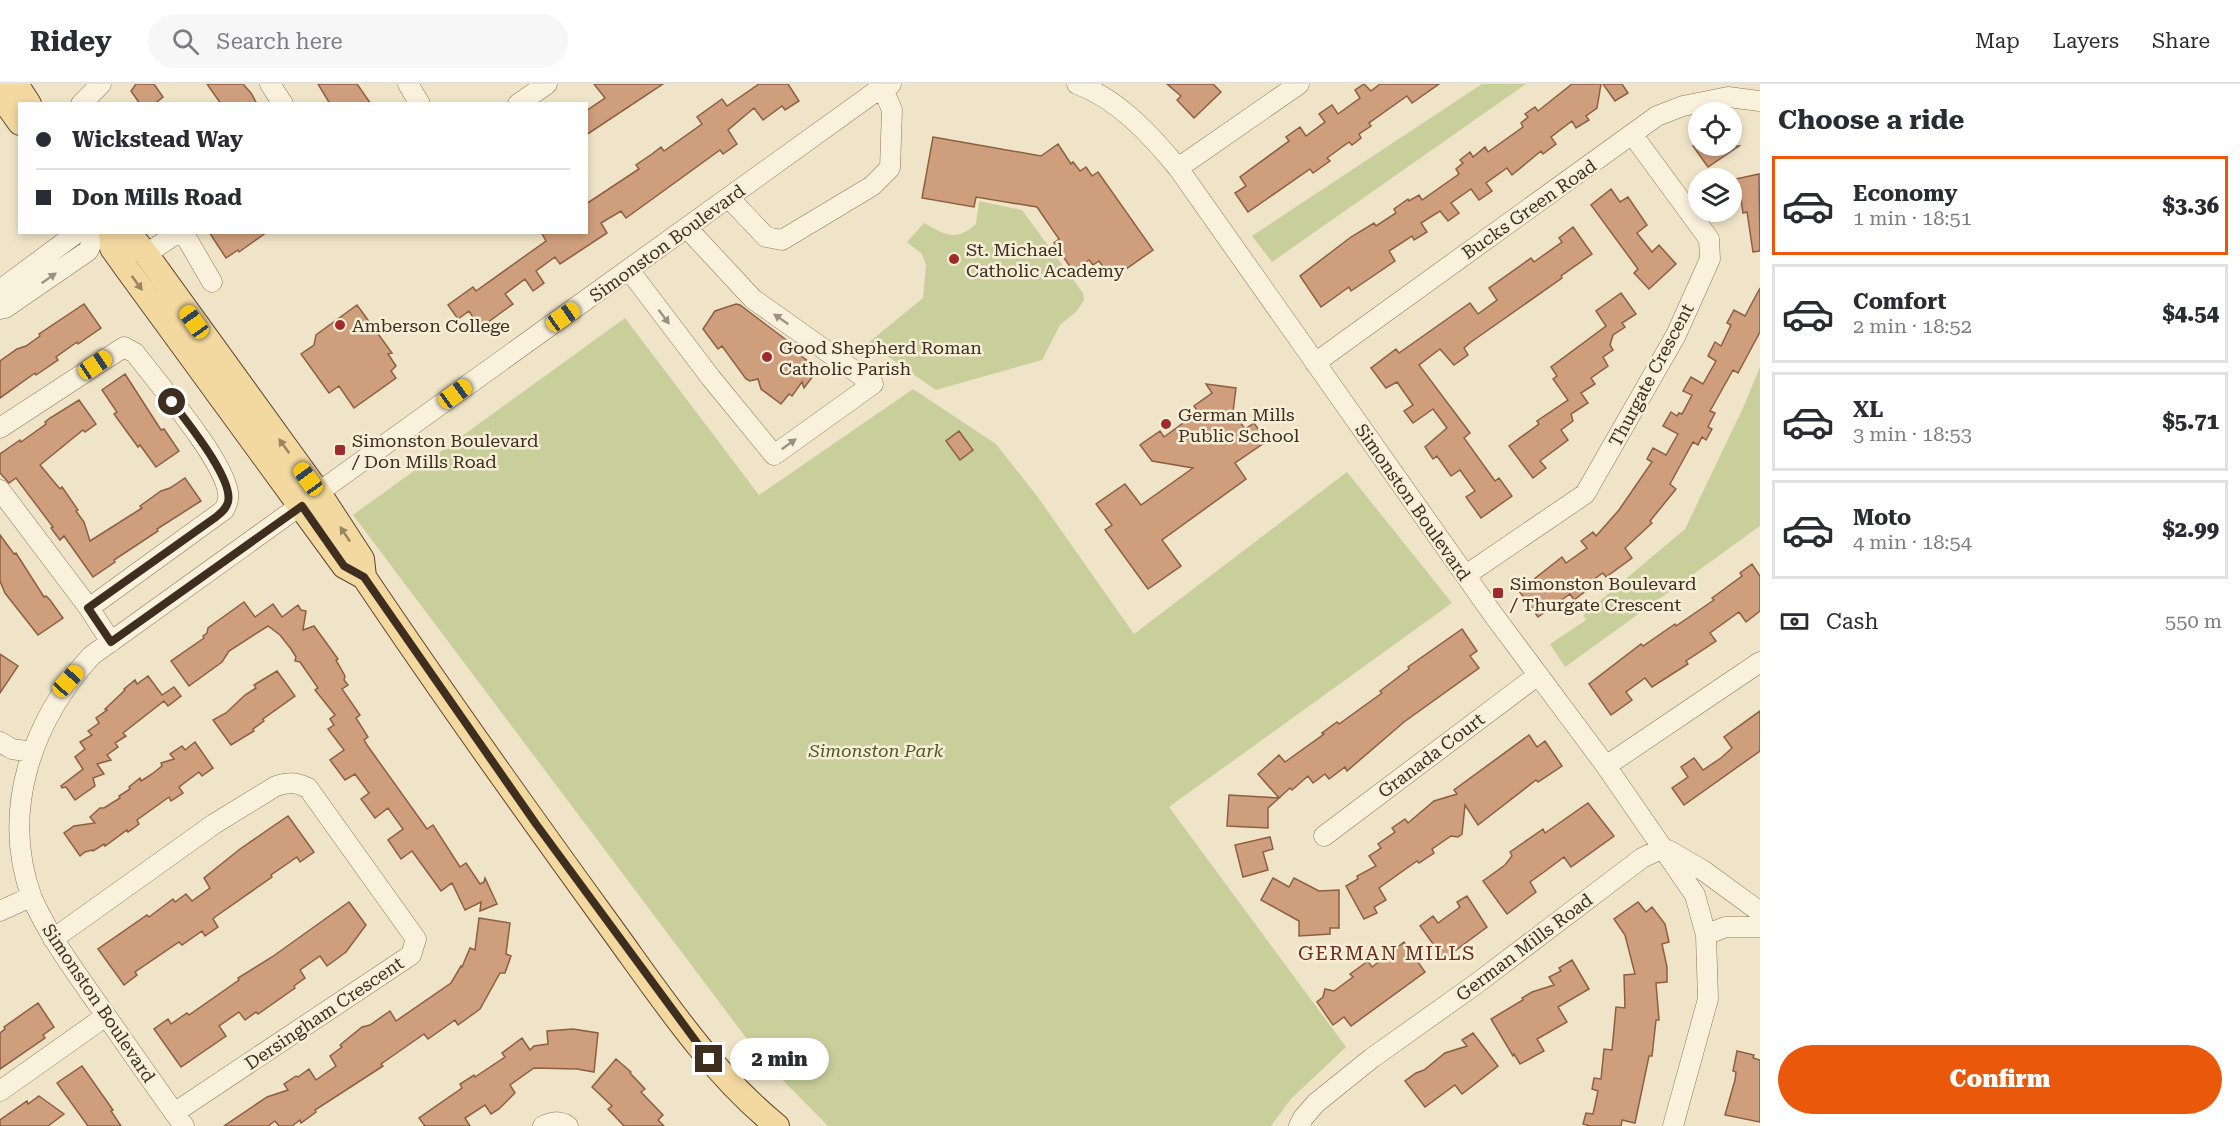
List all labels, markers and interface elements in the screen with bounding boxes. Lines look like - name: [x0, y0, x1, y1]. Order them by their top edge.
- search box: [148, 14, 568, 68]
- text: Ridey: [30, 25, 112, 58]
- icon: search: [169, 25, 202, 58]
- text: Search here: [217, 29, 343, 54]
- text: Map: [1975, 29, 2020, 53]
- text: Layers: [2053, 29, 2119, 53]
- text: Share: [2152, 29, 2210, 53]
- map controls: [1688, 102, 1742, 222]
- button: locate: [1688, 102, 1742, 156]
- text: Choose a ride: [1778, 104, 1964, 136]
- text: Wickstead Way: [72, 127, 243, 152]
- street label: Bucks Green Road: [1458, 155, 1601, 263]
- button: layers: [1688, 168, 1742, 222]
- street label: Simonston Boulevard: [585, 179, 749, 306]
- icon: car: [1781, 179, 1835, 233]
- text: Economy: [1853, 181, 1957, 206]
- text: Don Mills Road: [72, 185, 242, 210]
- text: $3.36: [2162, 193, 2219, 218]
- text: 1 min · 18:51: [1853, 206, 1972, 230]
- place label: St. Michael Catholic Academy: [966, 239, 1125, 281]
- marker: St. Michael Catholic Academy: [947, 252, 961, 266]
- one-way arrow: [40, 272, 56, 284]
- one-way arrow: [131, 274, 143, 290]
- icon: car: [1781, 287, 1835, 341]
- text: Comfort: [1853, 289, 1946, 314]
- car: [543, 299, 583, 335]
- street label: Thurgate Crescent: [1604, 300, 1698, 450]
- text: $4.54: [2162, 301, 2219, 326]
- car: [176, 302, 212, 342]
- one-way arrow: [658, 309, 670, 325]
- one-way arrow: [773, 313, 789, 325]
- text: 2 min · 18:52: [1853, 314, 1972, 338]
- place label: Amberson College: [352, 315, 510, 336]
- marker: Amberson College: [333, 318, 347, 332]
- place label: Good Shepherd Roman Catholic Parish: [779, 337, 982, 379]
- car: [75, 347, 115, 383]
- marker: Good Shepherd Roman Catholic Parish: [760, 350, 774, 364]
- car: [435, 376, 475, 412]
- route start: [158, 388, 185, 415]
- icon: car: [1781, 395, 1835, 449]
- text: XL: [1853, 397, 1883, 422]
- place label: German Mills Public School: [1178, 404, 1300, 446]
- text: $5.71: [2162, 409, 2219, 434]
- marker: German Mills Public School: [1159, 417, 1173, 431]
- street label: Simonston Boulevard: [1351, 420, 1475, 585]
- text: 3 min · 18:53: [1853, 422, 1972, 446]
- place label: Simonston Boulevard / Don Mills Road: [351, 430, 539, 472]
- one-way arrow: [278, 438, 290, 454]
- one-way arrow: [781, 438, 797, 450]
- marker: Simonston Boulevard / Don Mills Road: [333, 443, 347, 457]
- car: [290, 459, 326, 499]
- icon: car: [1781, 503, 1835, 557]
- text: Moto: [1853, 505, 1911, 530]
- text: $2.99: [2162, 517, 2219, 542]
- one-way arrow: [339, 526, 351, 542]
- text: 4 min · 18:54: [1853, 530, 1972, 554]
- place label: Simonston Boulevard / Thurgate Crescent: [1509, 573, 1697, 615]
- marker: Simonston Boulevard / Thurgate Crescent: [1491, 586, 1505, 600]
- icon: cash: [1778, 605, 1811, 638]
- text: Cash: [1826, 609, 1878, 634]
- text: 550 m: [2165, 609, 2222, 633]
- car: [49, 662, 87, 700]
- street label: Granada Court: [1374, 708, 1489, 802]
- park label: Simonston Park: [808, 740, 943, 761]
- street label: German Mills Road: [1452, 889, 1597, 1005]
- street label: Simonston Boulevard: [38, 920, 160, 1087]
- district label: GERMAN MILLS: [1298, 941, 1476, 965]
- street label: Dersingham Crescent: [241, 952, 407, 1074]
- callout: 2 min: [730, 1038, 829, 1080]
- route end: [695, 1045, 722, 1072]
- button: Confirm: [1778, 1045, 2222, 1114]
- text: 2 min: [751, 1047, 808, 1071]

